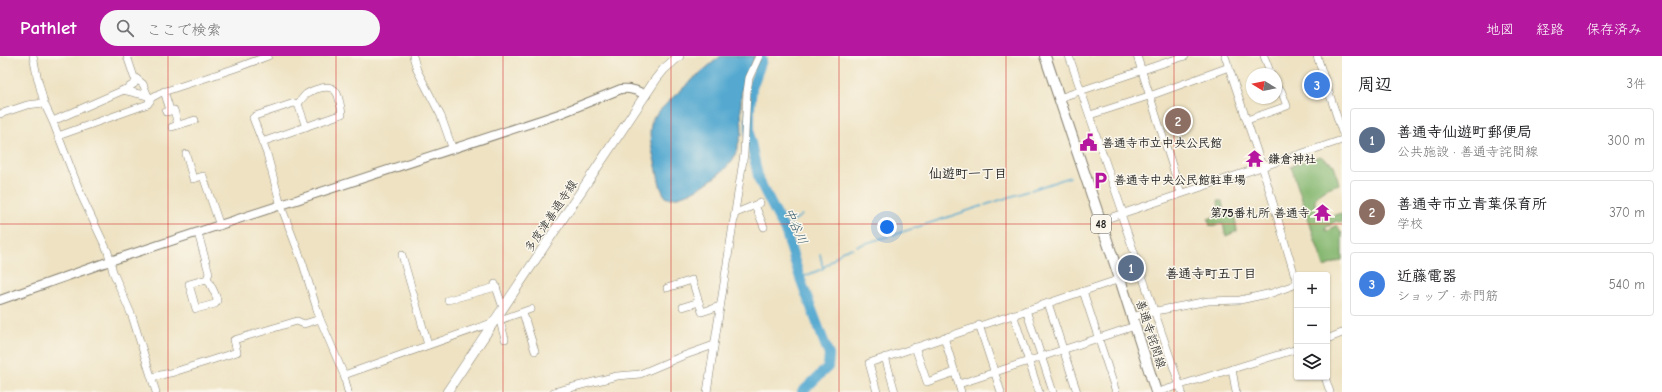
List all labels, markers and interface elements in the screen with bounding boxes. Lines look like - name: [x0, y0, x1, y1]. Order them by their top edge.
- search box: [100, 10, 380, 46]
- text: Pathlet: [20, 17, 76, 39]
- icon: search: [114, 17, 136, 39]
- text: ここで検索: [146, 21, 221, 39]
- text: 地図: [1486, 21, 1514, 38]
- text: 経路: [1536, 21, 1564, 38]
- text: 保存済み: [1586, 21, 1642, 38]
- north arrow: [1246, 68, 1282, 104]
- pin: 3: [1304, 70, 1330, 100]
- text: 周辺: [1358, 75, 1392, 94]
- text: 3件: [1626, 76, 1646, 91]
- pin: 2: [1165, 106, 1191, 136]
- text: 善通寺仙遊町郵便局: [1397, 123, 1532, 141]
- public building icon: 善通寺市立中央公民館: [1079, 133, 1099, 153]
- text: 1: [1369, 133, 1375, 148]
- text: 300 m: [1607, 133, 1645, 148]
- place label: 善通寺市立中央公民館: [1102, 136, 1222, 150]
- text: 公共施設 · 善通寺詫間線: [1397, 144, 1538, 159]
- temple icon: 鎌倉神社: [1245, 149, 1265, 169]
- place label: 鎌倉神社: [1268, 152, 1316, 166]
- district label: 仙遊町一丁目: [929, 166, 1007, 181]
- parking icon: 善通寺中央公民館駐車場: [1091, 170, 1111, 190]
- place label: 善通寺中央公民館駐車場: [1114, 173, 1246, 187]
- street label: 多度津善通寺線: [522, 177, 580, 255]
- text: 善通寺市立青葉保育所: [1397, 195, 1547, 213]
- temple icon: 第75番札所 善通寺: [1313, 203, 1333, 223]
- water label: 中谷川: [781, 205, 811, 247]
- text: 2: [1369, 205, 1375, 220]
- text: 370 m: [1609, 205, 1645, 220]
- place label: 第75番札所 善通寺: [1210, 206, 1310, 220]
- road number: 48: [1091, 215, 1111, 233]
- text: 学校: [1397, 216, 1423, 231]
- your location: [877, 217, 897, 237]
- pin: 1: [1118, 253, 1144, 283]
- district label: 善通寺町五丁目: [1165, 266, 1257, 281]
- text: 近藤電器: [1397, 267, 1457, 285]
- map controls: [1294, 272, 1330, 380]
- button: +: [1294, 272, 1330, 308]
- text: 3: [1369, 277, 1375, 292]
- text: 540 m: [1609, 277, 1645, 292]
- text: ショップ · 赤門筋: [1397, 288, 1498, 303]
- street label: 善通寺詫間線: [1133, 298, 1169, 370]
- button: −: [1294, 308, 1330, 344]
- button: layers: [1294, 344, 1330, 380]

